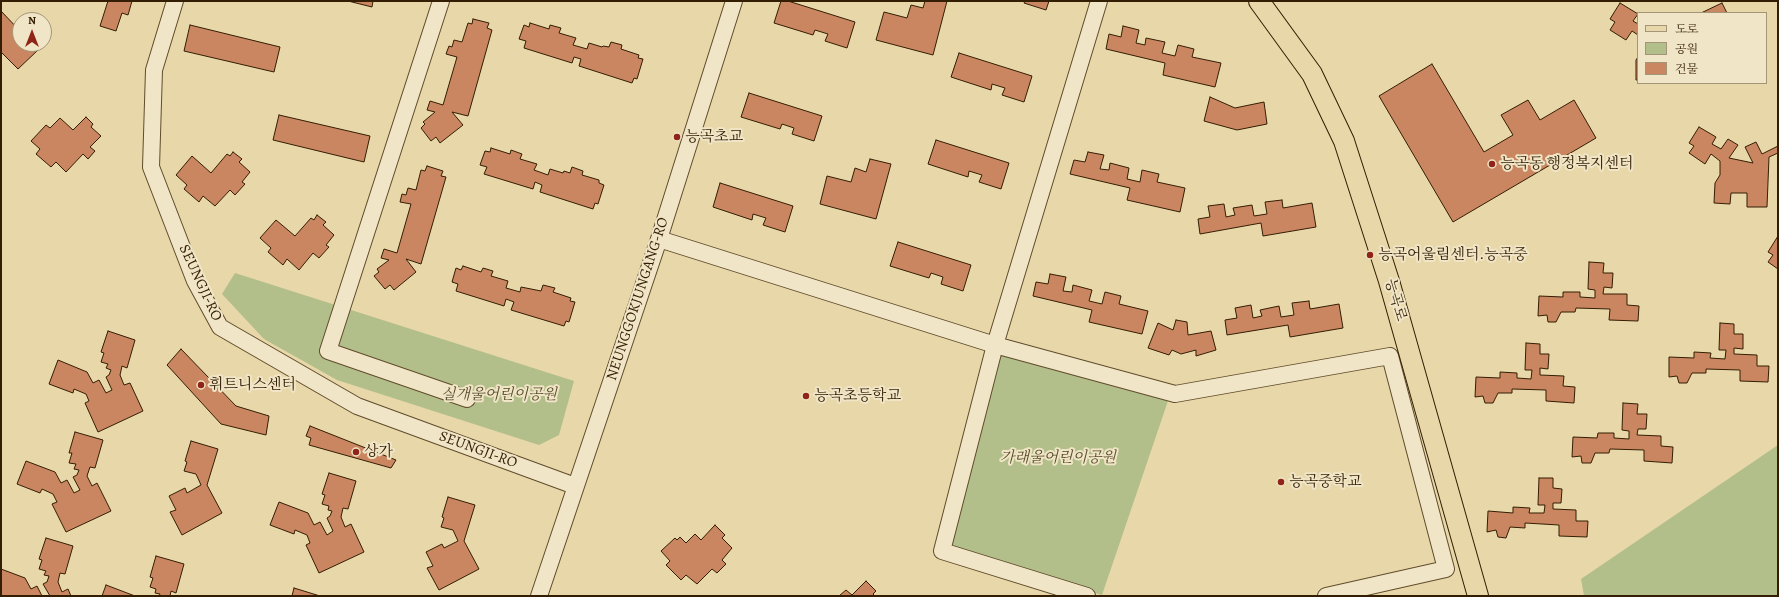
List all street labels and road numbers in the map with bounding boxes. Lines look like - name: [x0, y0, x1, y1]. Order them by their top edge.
- street label: NEUNGGOKJUNGANG-RO: [603, 215, 673, 383]
- street label: SEUNGJI-RO: [174, 242, 226, 324]
- street label: 능곡로: [1380, 277, 1410, 323]
- street label: SEUNGJI-RO: [436, 427, 520, 473]

